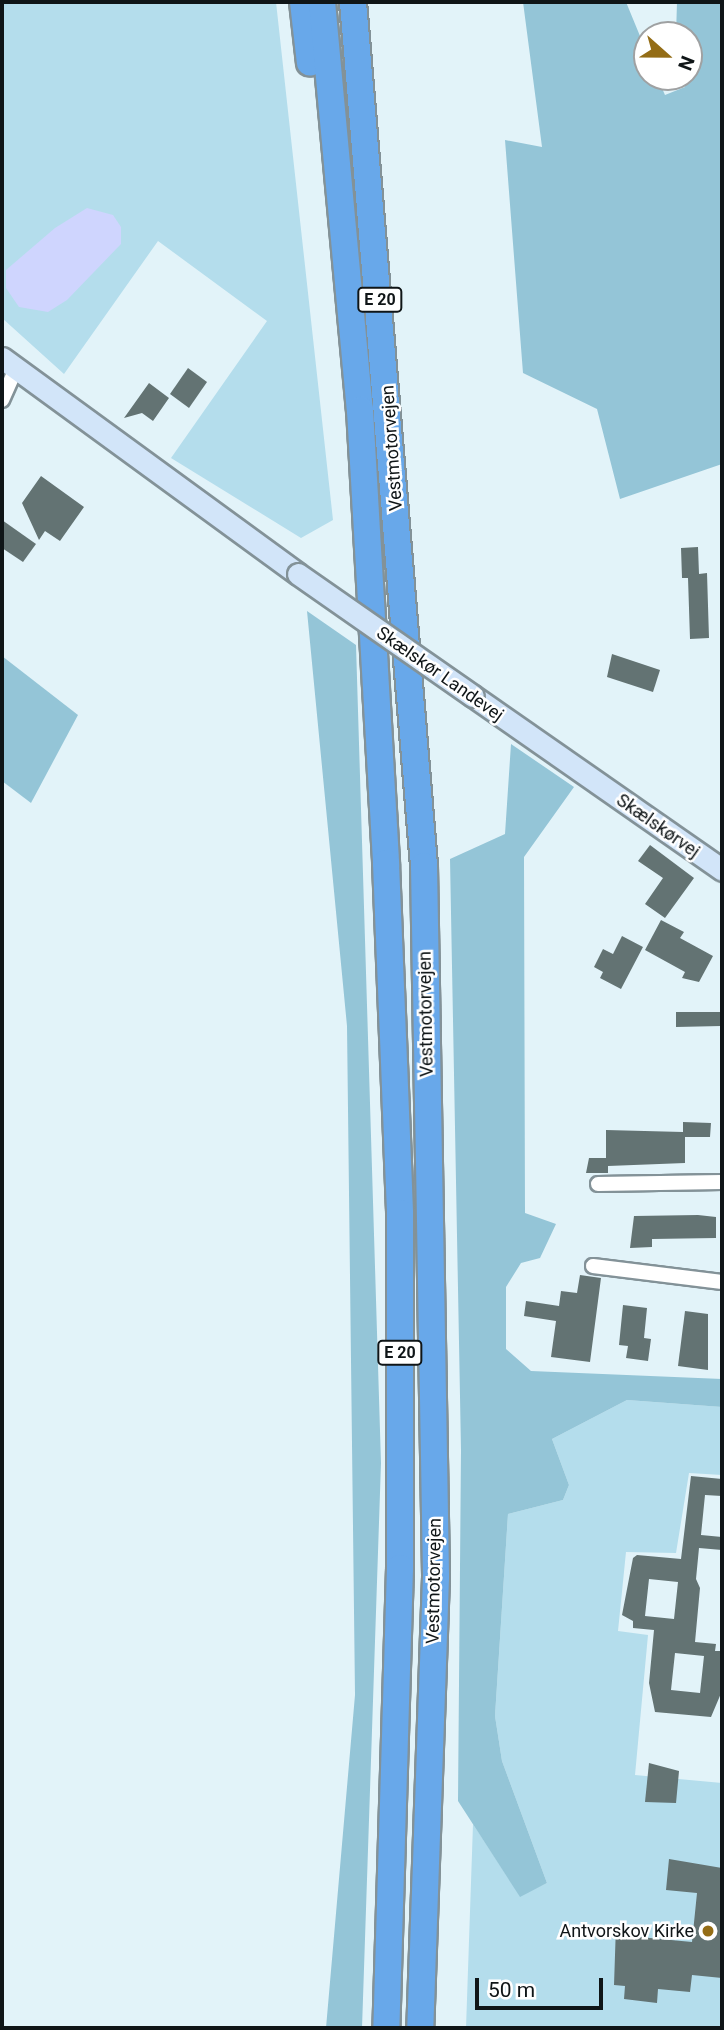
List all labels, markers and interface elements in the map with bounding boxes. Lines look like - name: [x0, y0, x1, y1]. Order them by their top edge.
- north arrow: [633, 21, 703, 91]
- text: N: [673, 53, 699, 73]
- road number: E 20: [357, 288, 403, 312]
- street label: Vestmotorvejen: [377, 384, 407, 512]
- street label: Skælskør Landevej: [372, 622, 508, 726]
- street label: Skælskørvej: [612, 789, 704, 863]
- street label: Vestmotorvejen: [414, 951, 438, 1077]
- road number: E 20: [377, 1340, 423, 1366]
- street label: Vestmotorvejen: [422, 1518, 446, 1644]
- place label: Antvorskov Kirke: [559, 1920, 694, 1942]
- marker: Antvorskov Kirke: [700, 1923, 716, 1939]
- scale bar: [479, 1964, 607, 2008]
- text: 50 m: [488, 1978, 535, 2002]

